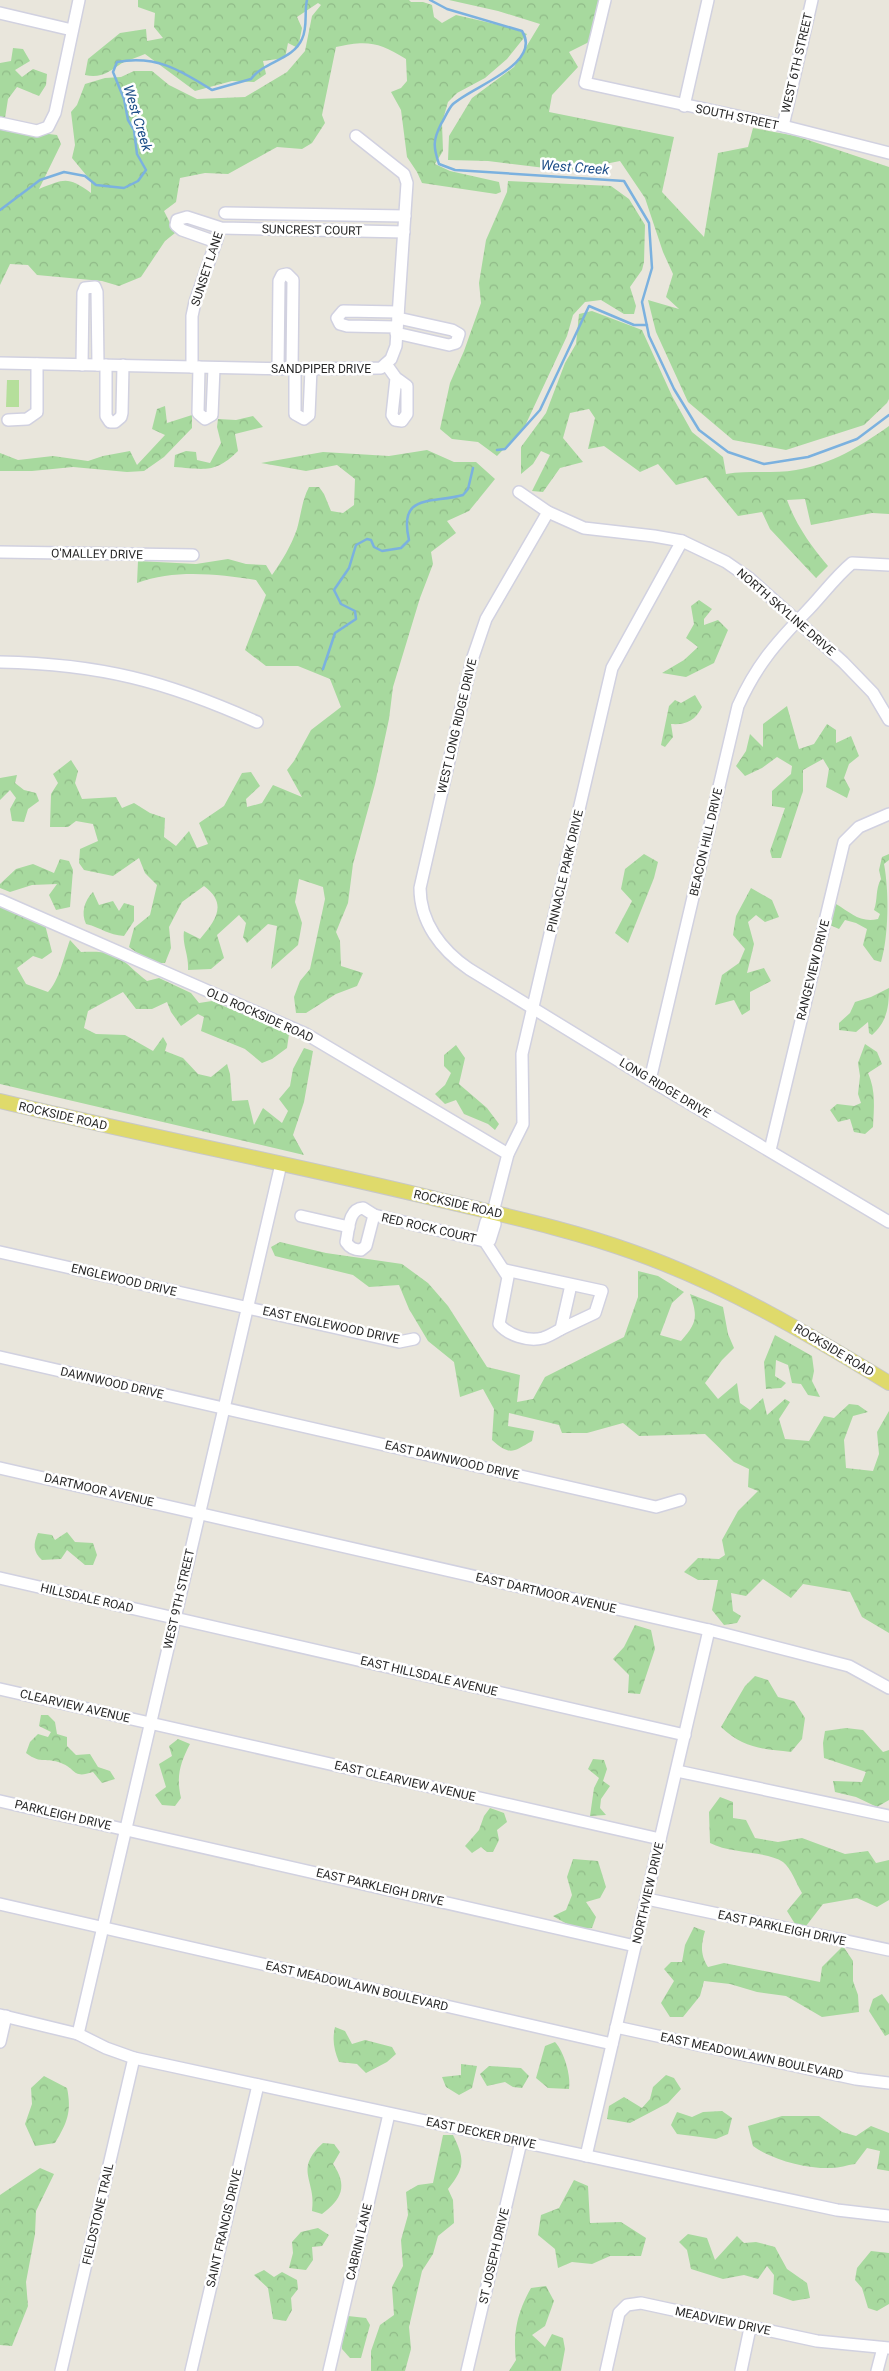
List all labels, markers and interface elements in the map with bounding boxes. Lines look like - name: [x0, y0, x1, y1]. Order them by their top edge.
- street label: WEST 6TH STREET: [779, 11, 815, 115]
- water label: West Creek: [120, 83, 156, 154]
- street label: SOUTH STREET: [694, 101, 780, 133]
- water label: West Creek: [540, 157, 611, 177]
- street label: SUNCREST COURT: [262, 222, 362, 238]
- street label: SUNSET LANE: [188, 230, 226, 308]
- street label: SANDPIPER DRIVE: [271, 362, 371, 376]
- street label: O'MALLEY DRIVE: [51, 546, 143, 562]
- street label: NORTH SKYLINE DRIVE: [734, 566, 838, 659]
- street label: WEST LONG RIDGE DRIVE: [435, 657, 479, 795]
- street label: BEACON HILL DRIVE: [687, 786, 725, 897]
- street label: PINNACLE PARK DRIVE: [544, 808, 586, 934]
- street label: RANGEVIEW DRIVE: [794, 918, 832, 1022]
- street label: OLD ROCKSIDE ROAD: [204, 985, 316, 1045]
- street label: LONG RIDGE DRIVE: [617, 1055, 713, 1121]
- street label: ROCKSIDE ROAD: [17, 1099, 109, 1133]
- street label: ROCKSIDE ROAD: [412, 1187, 504, 1221]
- street label: RED ROCK COURT: [380, 1210, 478, 1246]
- street label: ENGLEWOOD DRIVE: [70, 1261, 178, 1299]
- street label: EAST ENGLEWOOD DRIVE: [261, 1304, 401, 1346]
- street label: ROCKSIDE ROAD: [792, 1321, 876, 1379]
- street label: DAWNWOOD DRIVE: [59, 1364, 165, 1402]
- street label: EAST DAWNWOOD DRIVE: [384, 1438, 521, 1482]
- street label: DARTMOOR AVENUE: [43, 1471, 155, 1509]
- street label: WEST 9TH STREET: [161, 1547, 197, 1651]
- street label: EAST DARTMOOR AVENUE: [474, 1570, 618, 1616]
- street label: HILLSDALE ROAD: [39, 1580, 135, 1616]
- street label: EAST HILLSDALE AVENUE: [359, 1653, 499, 1699]
- street label: CLEARVIEW AVENUE: [19, 1687, 132, 1726]
- street label: EAST CLEARVIEW AVENUE: [333, 1758, 477, 1804]
- street label: PARKLEIGH DRIVE: [13, 1797, 113, 1833]
- street label: NORTHVIEW DRIVE: [630, 1841, 667, 1945]
- street label: EAST PARKLEIGH DRIVE: [315, 1866, 445, 1909]
- street label: EAST PARKLEIGH DRIVE: [717, 1908, 847, 1948]
- street label: EAST MEADOWLAWN BOULEVARD: [264, 1958, 450, 2014]
- street label: EAST MEADOWLAWN BOULEVARD: [659, 2030, 845, 2082]
- street label: EAST DECKER DRIVE: [425, 2115, 537, 2152]
- street label: FIELDSTONE TRAIL: [80, 2161, 117, 2266]
- street label: SAINT FRANCIS DRIVE: [204, 2167, 244, 2289]
- street label: CABRINI LANE: [343, 2202, 375, 2282]
- street label: ST JOSEPH DRIVE: [476, 2207, 512, 2305]
- street label: MEADVIEW DRIVE: [674, 2304, 772, 2338]

